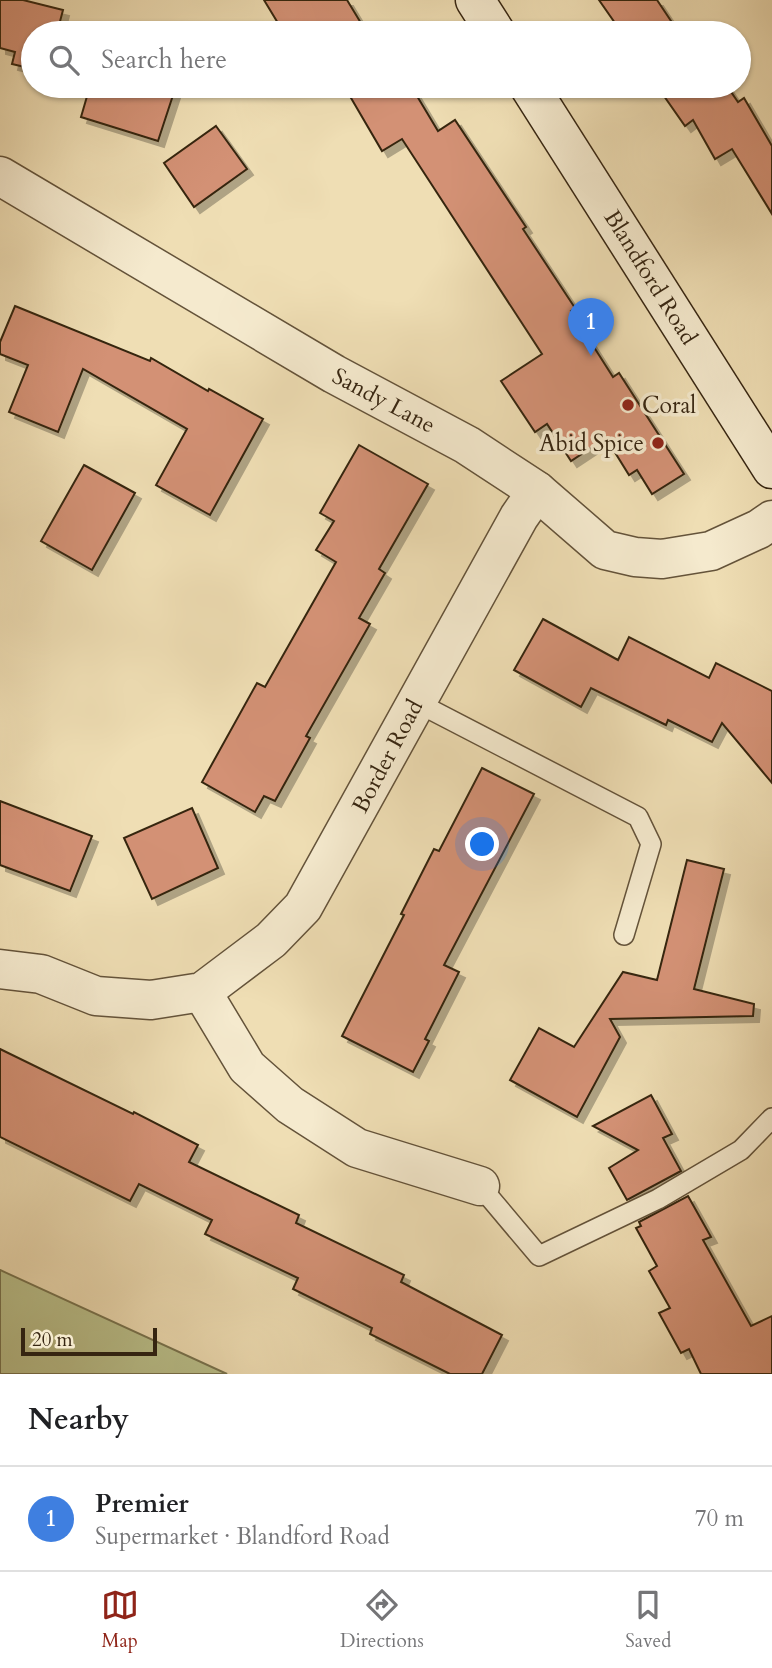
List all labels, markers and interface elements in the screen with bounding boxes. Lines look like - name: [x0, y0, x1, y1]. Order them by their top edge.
- search box: [21, 21, 751, 98]
- icon: search: [45, 41, 83, 79]
- text: Search here: [101, 42, 227, 77]
- street label: Blandford Road: [597, 204, 705, 351]
- pin: 1: [568, 298, 614, 356]
- street label: Sandy Lane: [327, 360, 441, 441]
- place label: Coral: [642, 390, 696, 421]
- marker: Coral: [620, 397, 636, 413]
- place label: Abid Spice: [539, 428, 644, 459]
- marker: Abid Spice: [650, 435, 666, 451]
- street label: Border Road: [345, 693, 431, 818]
- your location: [465, 827, 499, 861]
- scale bar: [21, 1325, 158, 1357]
- text: 20 m: [32, 1327, 73, 1353]
- text: Nearby: [28, 1399, 129, 1440]
- text: Premier: [95, 1486, 189, 1521]
- text: 1: [45, 1503, 57, 1534]
- text: 70 m: [695, 1503, 744, 1534]
- text: Supermarket · Blandford Road: [95, 1521, 390, 1552]
- tab: Map: [101, 1586, 139, 1654]
- tab: Directions: [340, 1586, 424, 1654]
- tab: Saved: [625, 1586, 671, 1654]

